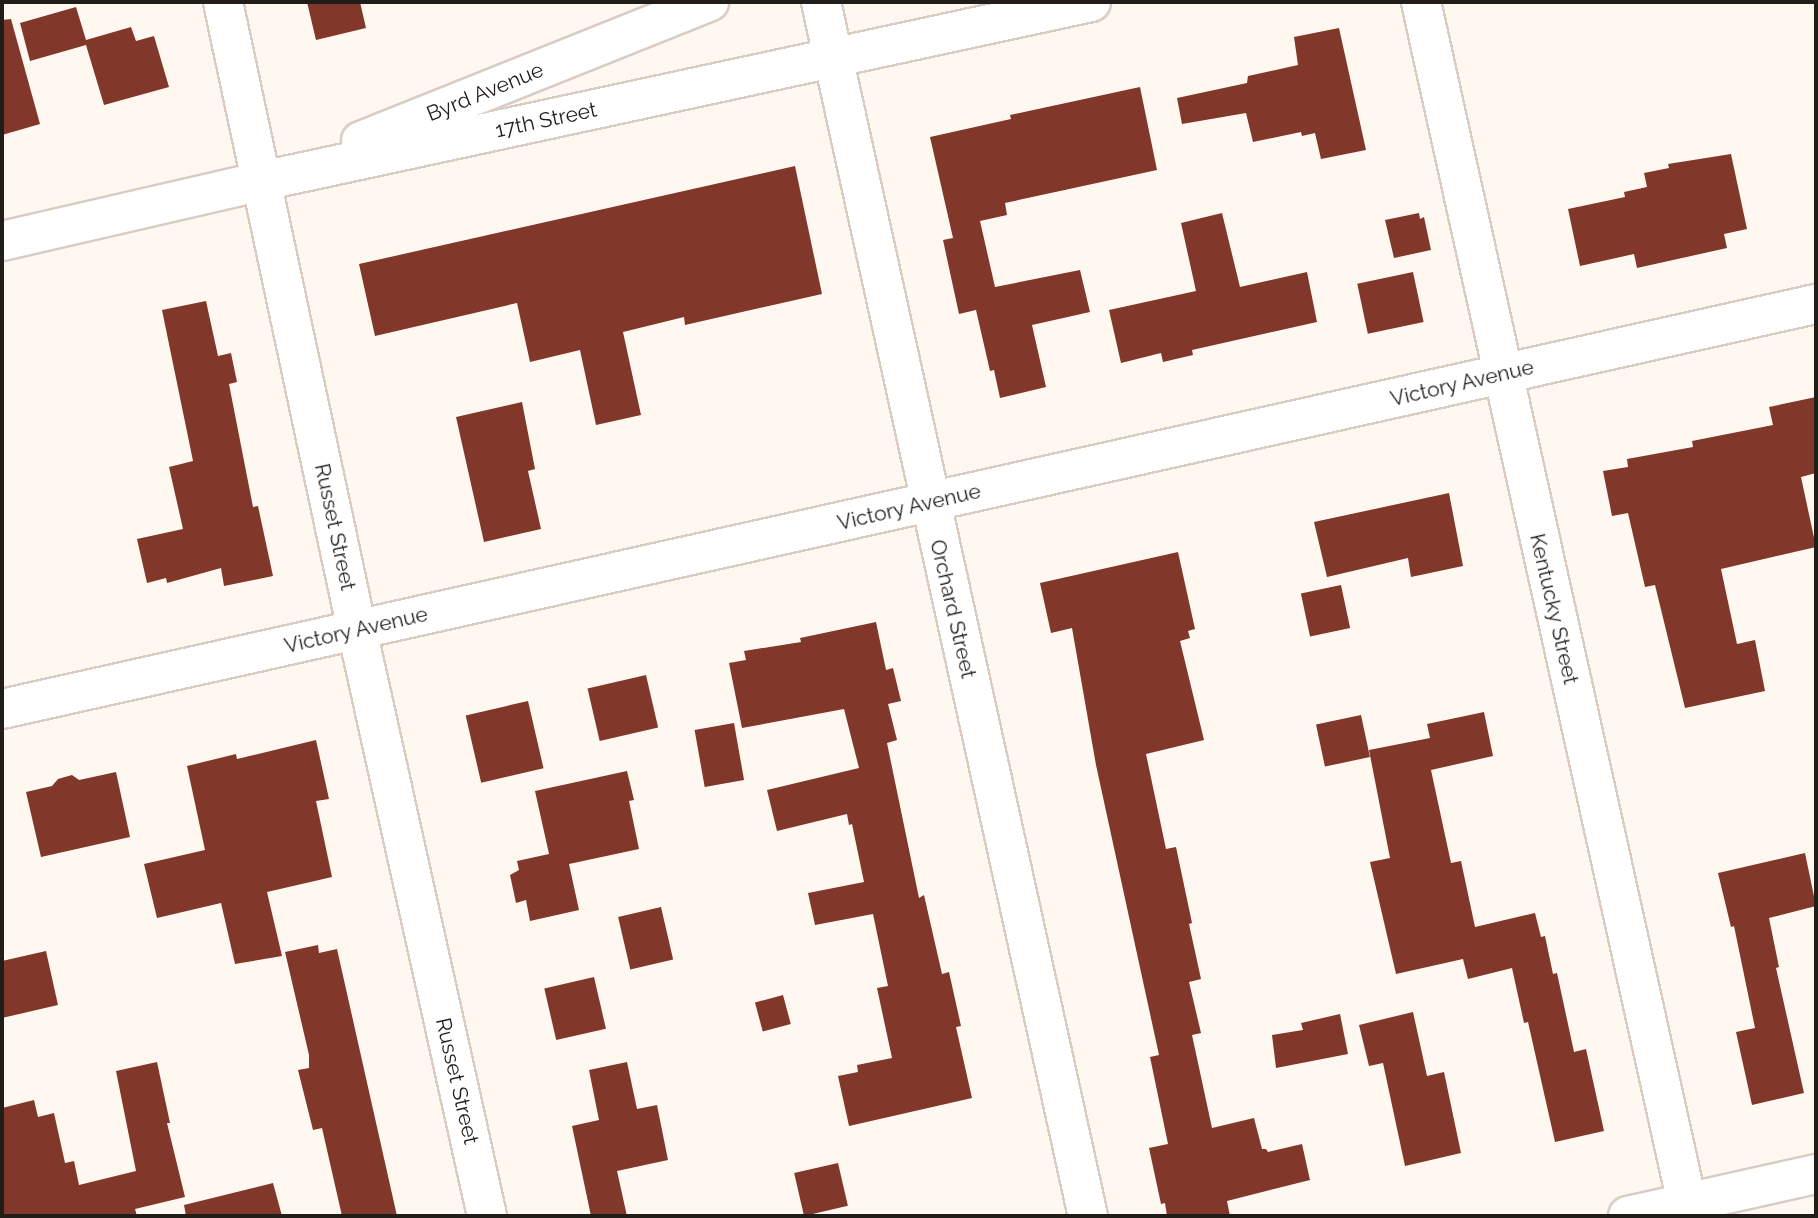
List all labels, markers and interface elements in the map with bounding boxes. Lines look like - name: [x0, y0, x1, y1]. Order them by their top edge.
- street label: Byrd Avenue: [423, 57, 547, 127]
- street label: 17th Street: [493, 97, 599, 143]
- street label: Victory Avenue: [1387, 354, 1537, 412]
- street label: Russet Street: [309, 461, 361, 593]
- street label: Victory Avenue: [834, 478, 984, 536]
- street label: Kentucky Street: [1524, 531, 1584, 687]
- street label: Orchard Street: [925, 537, 981, 681]
- street label: Victory Avenue: [281, 601, 431, 659]
- street label: Russet Street: [430, 1015, 484, 1147]

